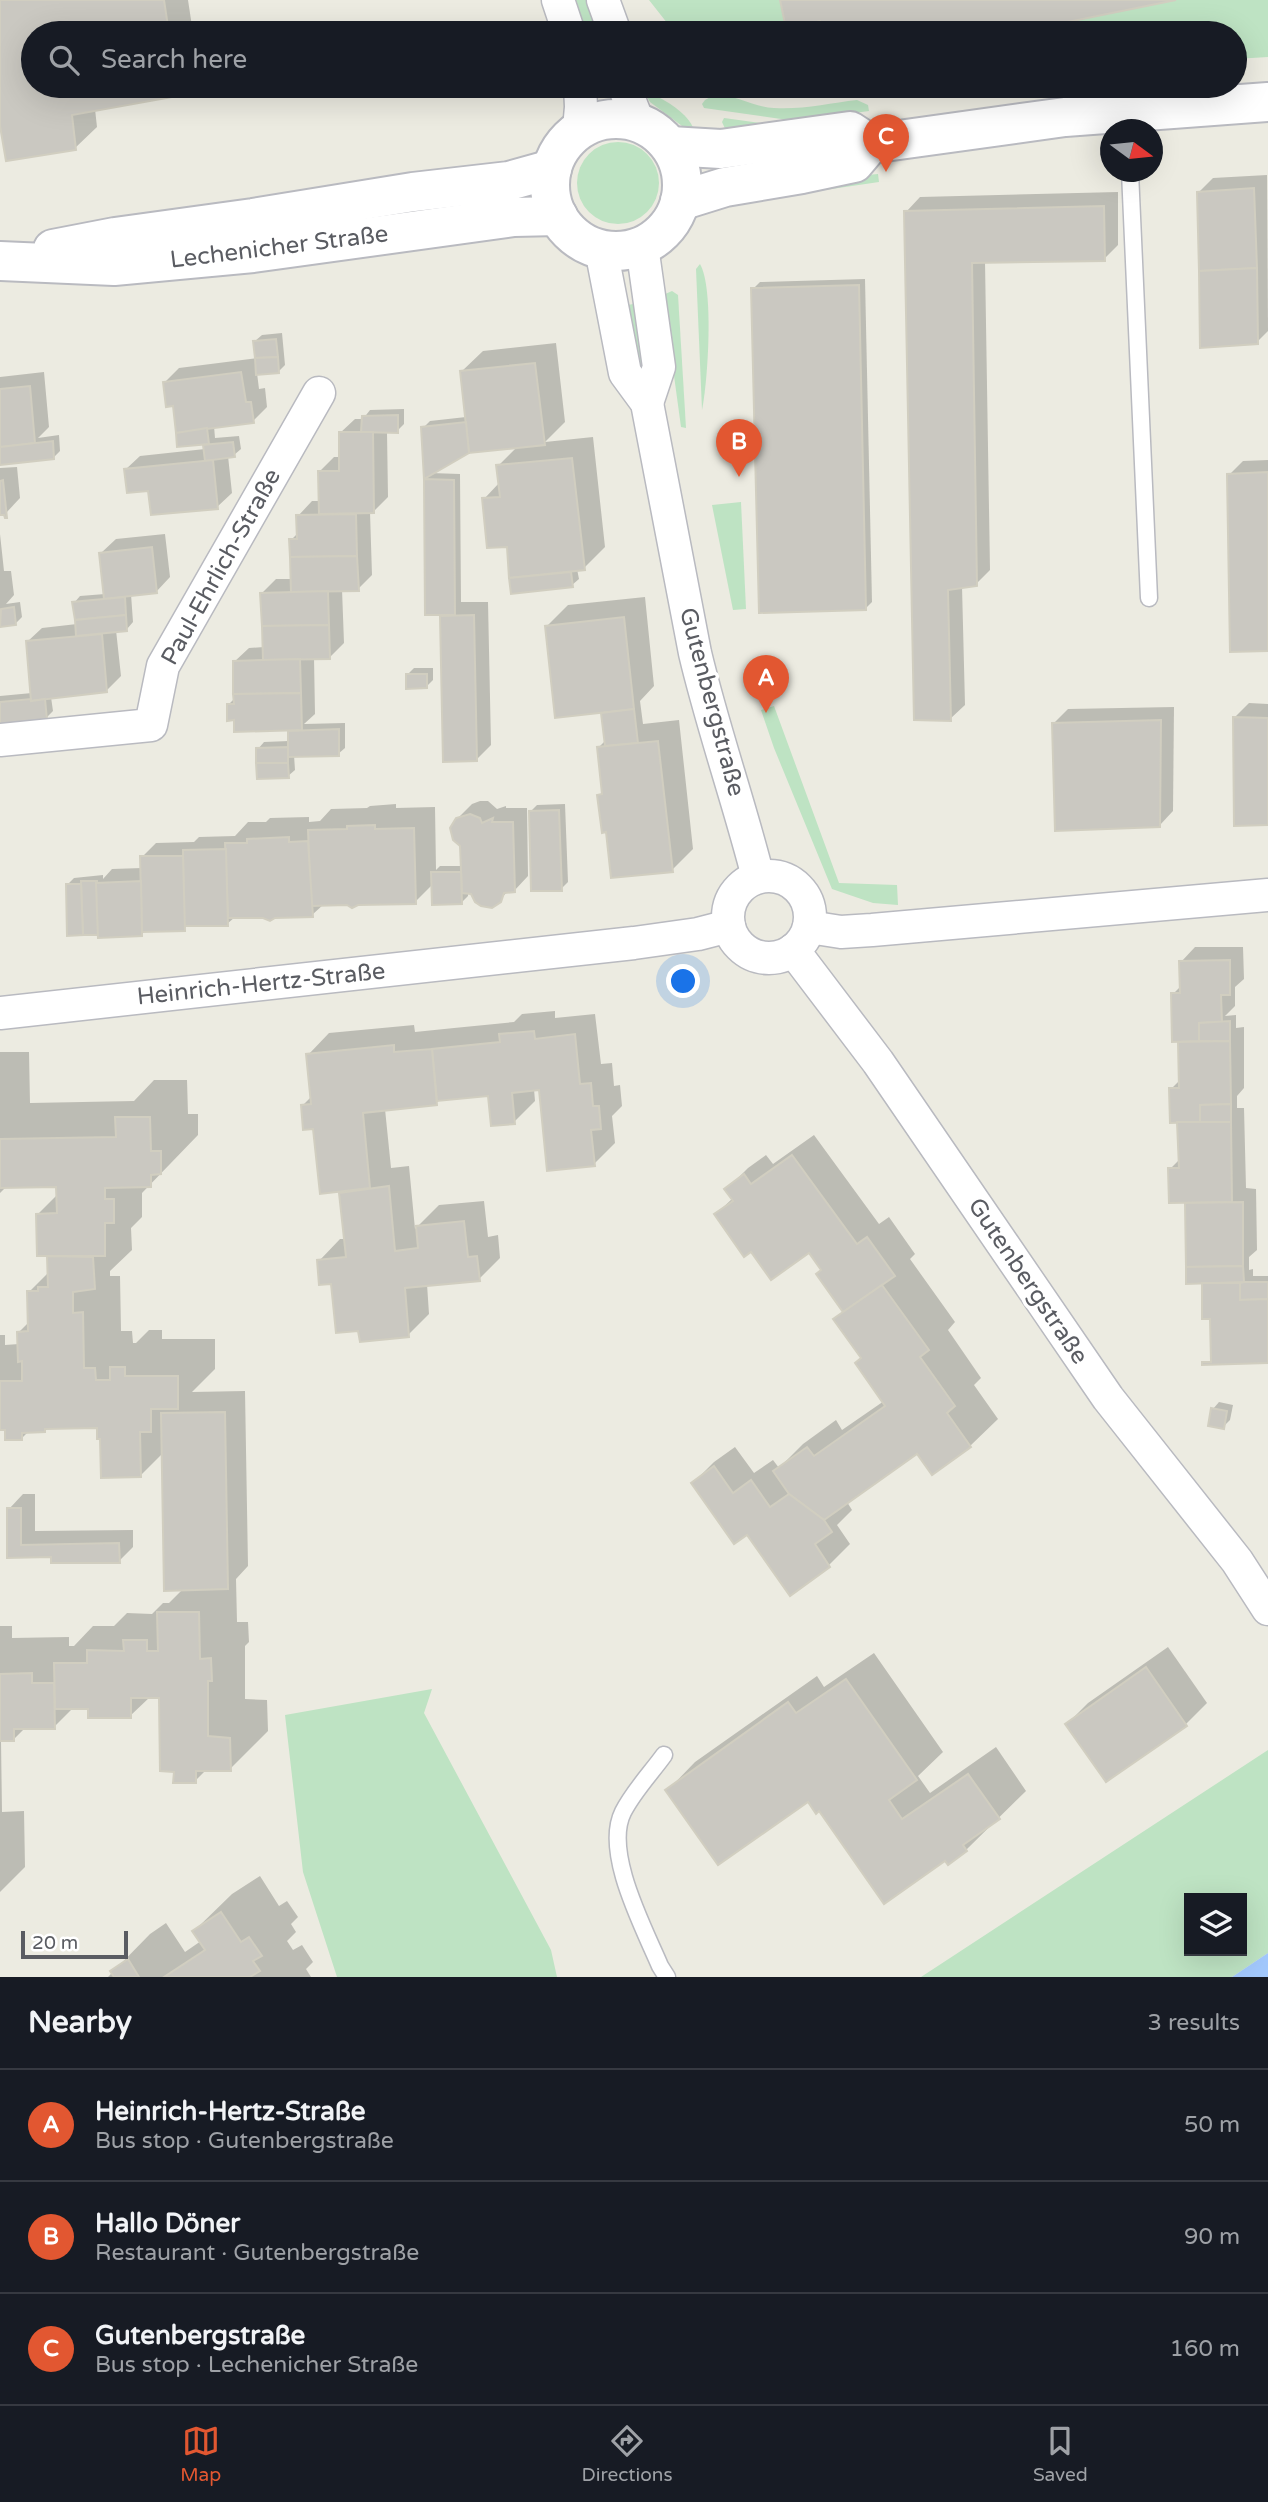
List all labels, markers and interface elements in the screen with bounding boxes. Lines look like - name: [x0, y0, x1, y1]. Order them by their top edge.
- search box: [21, 21, 1247, 98]
- icon: search: [45, 41, 83, 79]
- text: Search here: [101, 44, 247, 75]
- pin: C: [863, 114, 909, 172]
- north arrow: [1100, 119, 1163, 182]
- street label: Lechenicher Straße: [168, 219, 390, 275]
- pin: B: [716, 419, 762, 477]
- street label: Paul-Ehrlich-Straße: [155, 464, 287, 670]
- street label: Gutenbergstraße: [673, 604, 751, 800]
- pin: A: [743, 655, 789, 713]
- street label: Heinrich-Hertz-Straße: [135, 957, 387, 1011]
- your location: [666, 964, 700, 998]
- street label: Gutenbergstraße: [962, 1192, 1094, 1370]
- map controls: [1184, 1893, 1247, 1956]
- button: layers: [1184, 1893, 1247, 1956]
- scale bar: [21, 1928, 128, 1960]
- text: 20 m: [32, 1932, 78, 1954]
- text: Nearby: [28, 2004, 132, 2041]
- text: 3 results: [1147, 2009, 1240, 2037]
- text: Heinrich-Hertz-Straße: [95, 2096, 365, 2127]
- text: A: [42, 2111, 60, 2139]
- text: 50 m: [1184, 2111, 1240, 2139]
- text: Bus stop · Gutenbergstraße: [95, 2127, 394, 2155]
- text: Hallo Döner: [95, 2208, 240, 2239]
- text: B: [43, 2223, 59, 2251]
- text: 90 m: [1184, 2223, 1240, 2251]
- text: Restaurant · Gutenbergstraße: [95, 2239, 419, 2267]
- text: Gutenbergstraße: [95, 2320, 305, 2351]
- text: C: [43, 2335, 59, 2363]
- text: 160 m: [1170, 2335, 1240, 2363]
- text: Bus stop · Lechenicher Straße: [95, 2351, 418, 2379]
- tab: Map: [180, 2422, 221, 2486]
- tab: Directions: [582, 2422, 673, 2486]
- tab: Saved: [1033, 2422, 1088, 2486]

